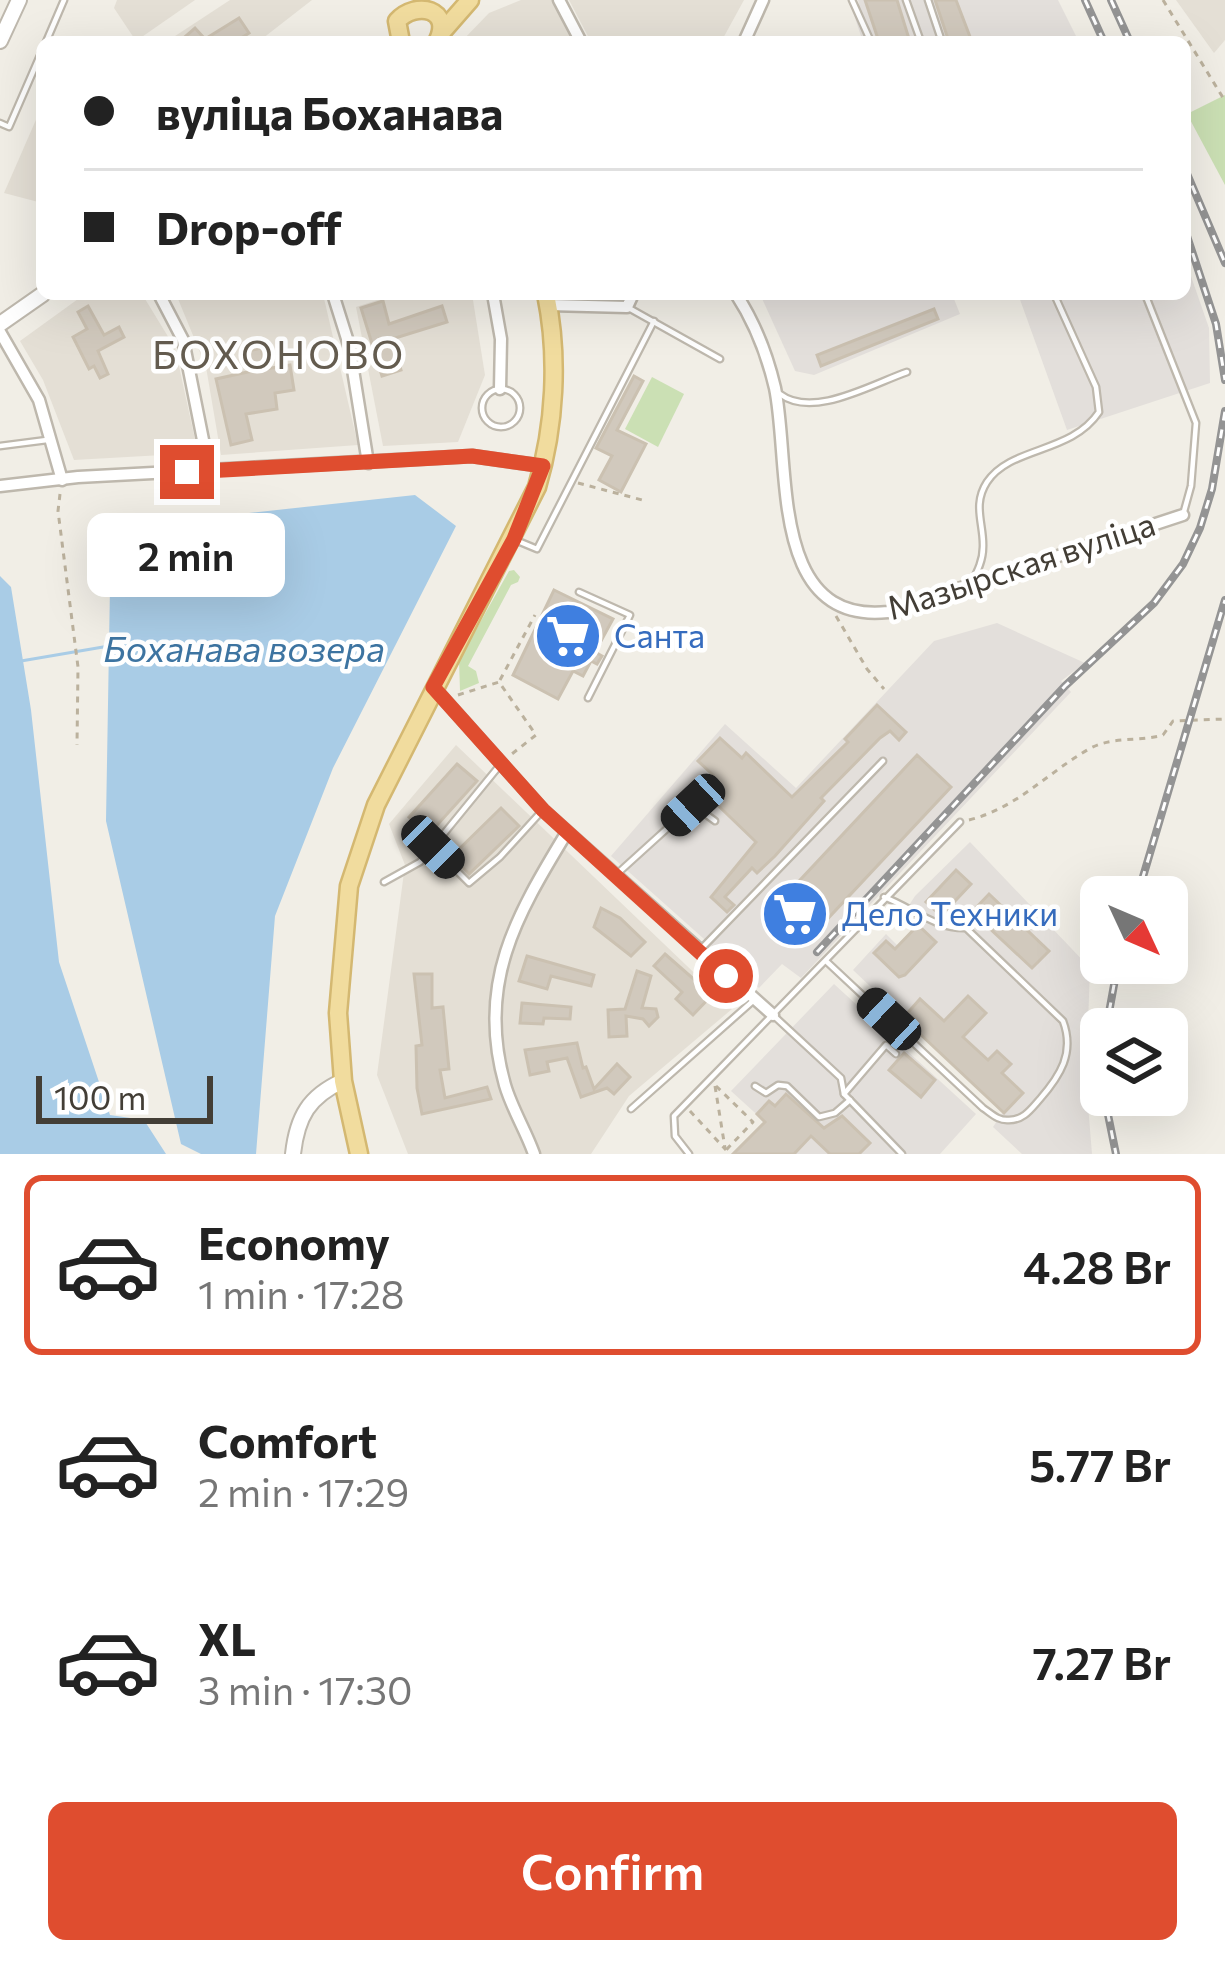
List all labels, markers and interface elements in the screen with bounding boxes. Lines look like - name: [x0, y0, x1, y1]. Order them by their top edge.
- text: вуліца Боханава: [156, 84, 503, 139]
- text: Drop-off: [156, 199, 342, 254]
- district label: БОХОНОВО: [152, 329, 406, 377]
- route end: [160, 445, 214, 499]
- street label: Мазырская вуліца: [881, 502, 1160, 627]
- callout: 2 min: [88, 514, 286, 598]
- text: 2 min: [138, 531, 234, 579]
- supermarket icon: Санта: [533, 601, 603, 671]
- place label: Санта: [614, 614, 705, 655]
- water label: Боханава возера: [103, 625, 385, 669]
- car: [654, 767, 732, 843]
- car: [395, 809, 471, 885]
- north arrow: [1080, 876, 1188, 984]
- map controls: [1080, 876, 1188, 1116]
- supermarket icon: Дело Техники: [760, 879, 830, 949]
- place label: Дело Техники: [842, 892, 1058, 933]
- route start: [699, 949, 753, 1003]
- car: [850, 981, 928, 1057]
- button: layers: [1080, 1008, 1188, 1116]
- scale bar: [36, 1070, 213, 1123]
- text: 100 m: [54, 1076, 146, 1117]
- icon: car: [54, 1211, 162, 1319]
- text: Economy: [198, 1214, 390, 1269]
- text: 4.28 Br: [1023, 1238, 1171, 1293]
- text: 1 min · 17:28: [198, 1269, 404, 1317]
- icon: car: [54, 1409, 162, 1517]
- text: Comfort: [198, 1412, 377, 1467]
- text: 5.77 Br: [1029, 1436, 1171, 1491]
- text: 2 min · 17:29: [198, 1467, 409, 1515]
- icon: car: [54, 1607, 162, 1715]
- text: XL: [198, 1610, 256, 1665]
- text: 7.27 Br: [1032, 1634, 1171, 1689]
- text: 3 min · 17:30: [198, 1665, 412, 1713]
- button: Confirm: [48, 1802, 1177, 1940]

